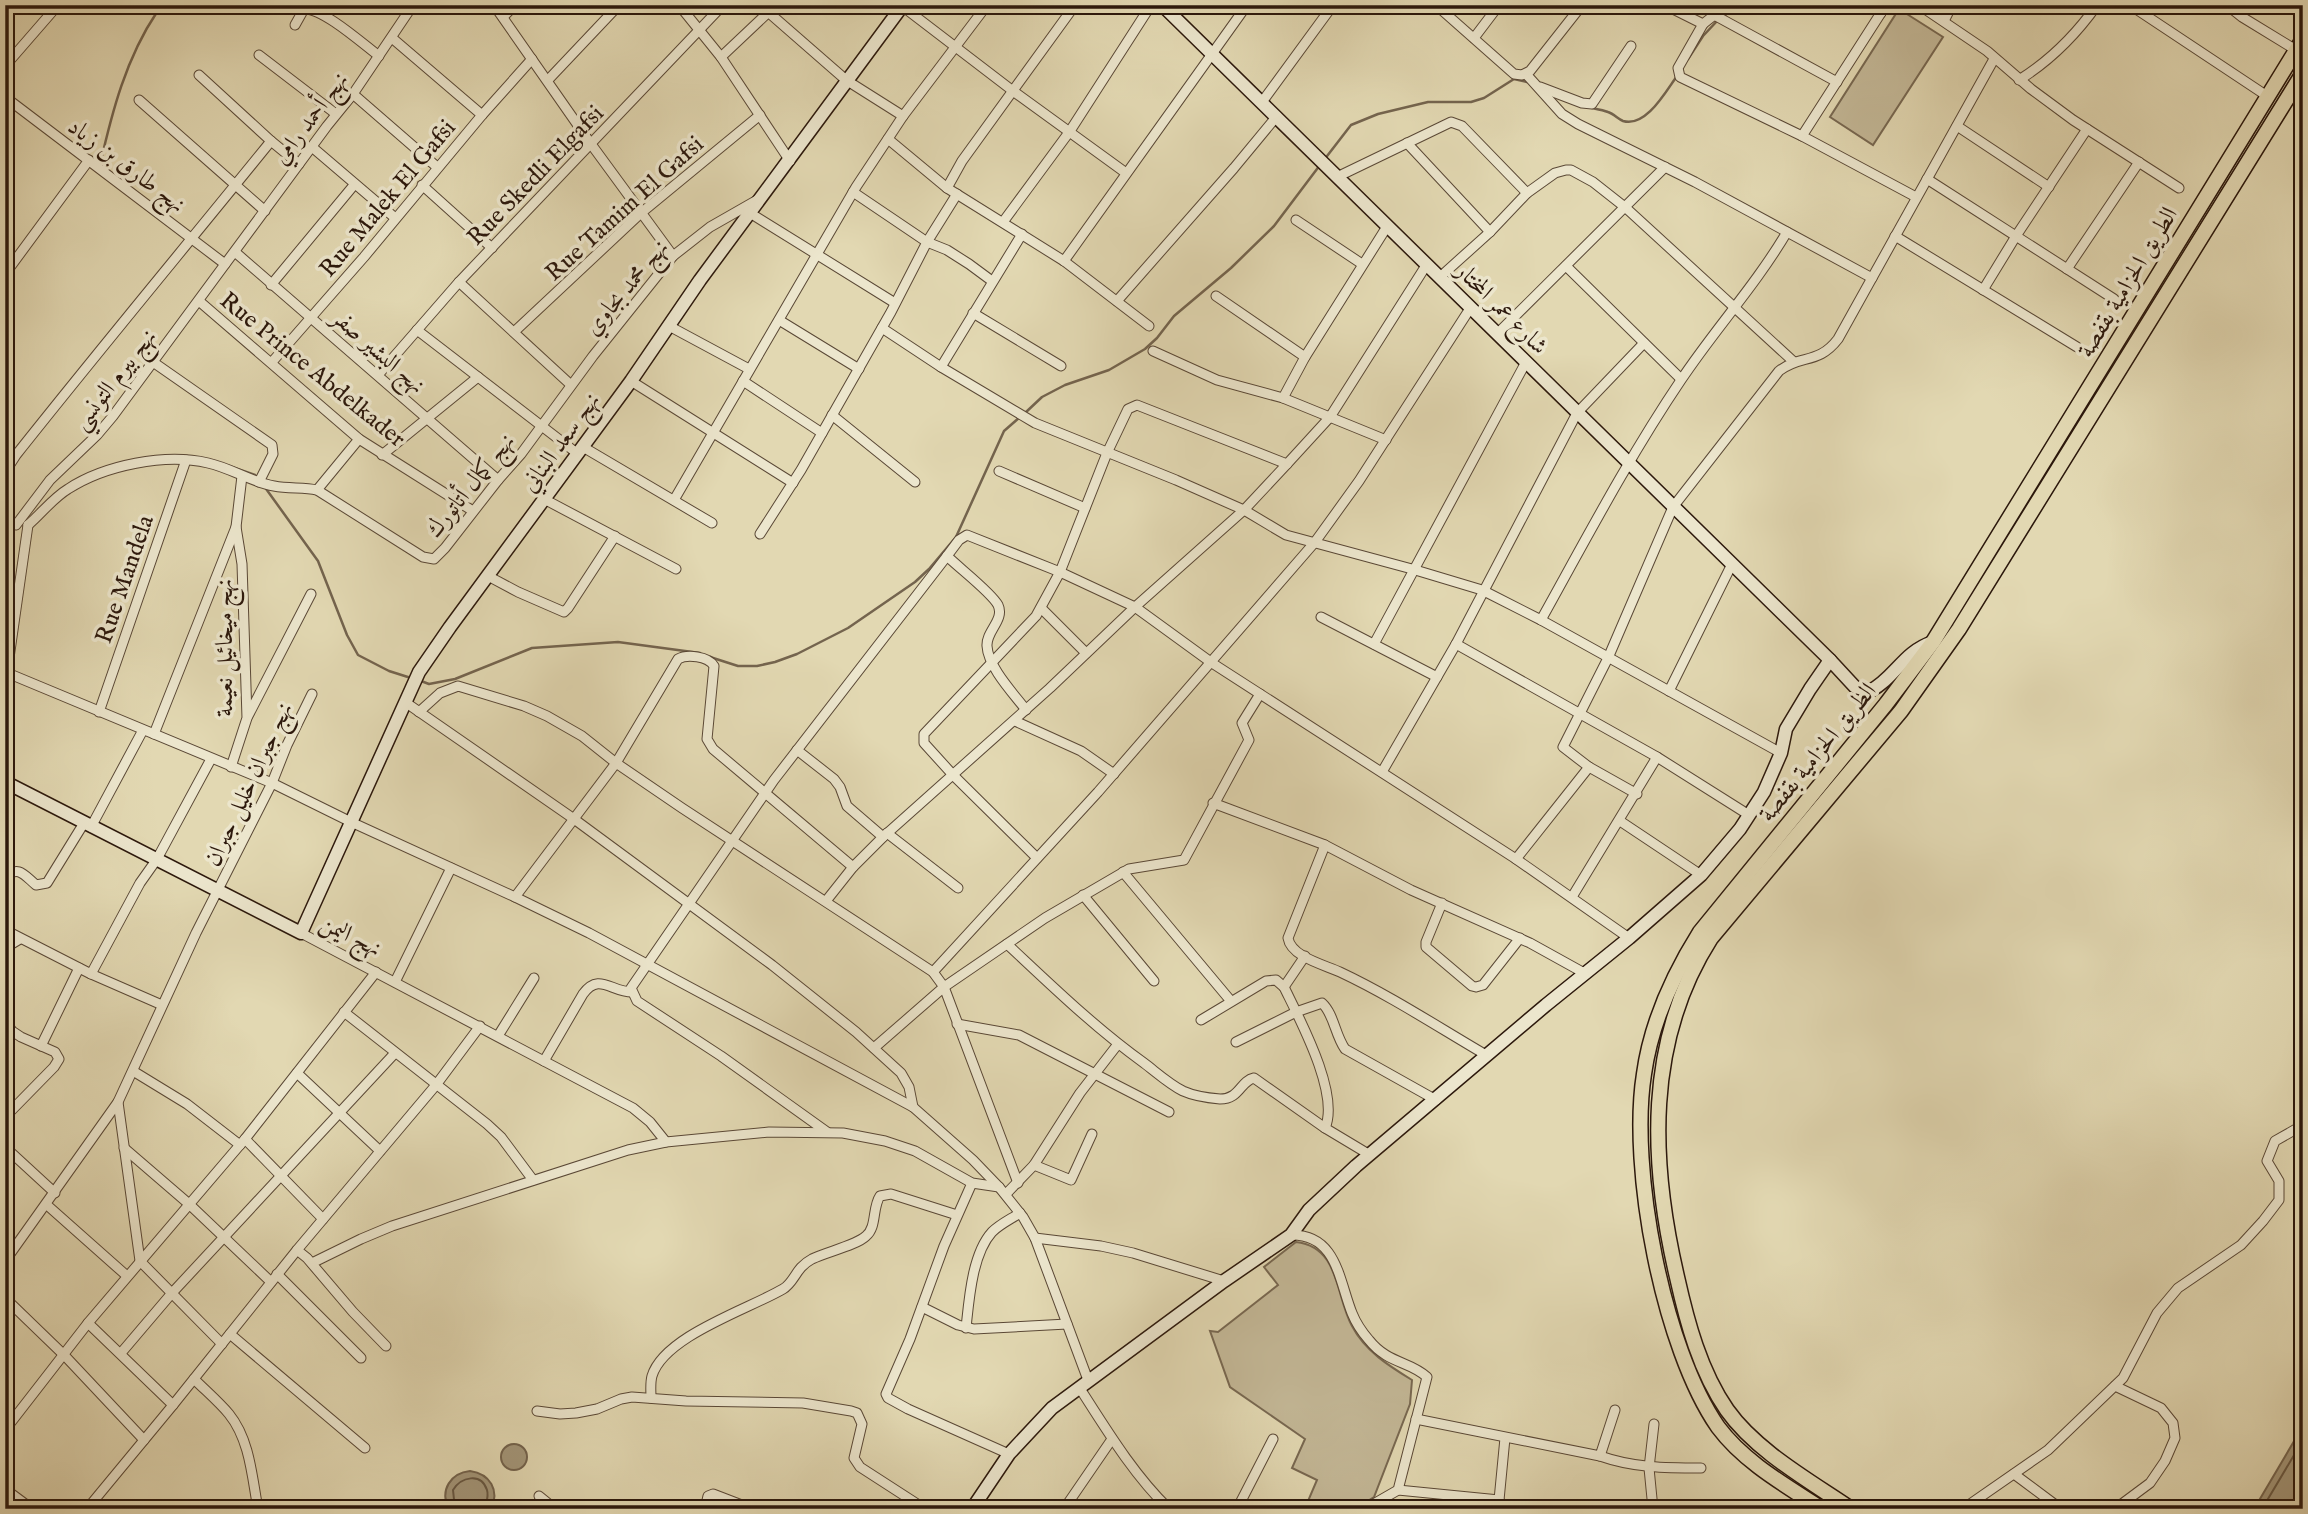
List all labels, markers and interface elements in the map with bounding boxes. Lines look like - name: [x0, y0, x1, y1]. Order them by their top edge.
- street label: نهج أحمد رامي: [264, 64, 359, 174]
- street label: Rue Skedli Elgafsi: [461, 99, 611, 253]
- street label: نهج طارق بن زياد: [58, 112, 191, 224]
- street label: Rue Malek El Gafsi: [313, 114, 463, 284]
- street label: Rue Tamim El Gafsi: [539, 130, 711, 289]
- street label: الطريق الحزامية بقفصة: [2071, 202, 2186, 364]
- street label: نهج محمد بجاوي: [578, 233, 679, 345]
- street label: شارع عمر المختار: [1444, 255, 1554, 364]
- street label: Rue Prince Abdelkader: [213, 286, 412, 455]
- street label: نهج البشير صفر: [320, 301, 431, 404]
- street label: نهج بيرم التونسي: [66, 323, 168, 440]
- street label: نهج سعد البناني: [514, 387, 611, 501]
- street label: نهج كمال أتاتورك: [417, 425, 526, 547]
- street label: Rue Mandela: [89, 511, 162, 648]
- street label: نهج ميخائيل نعيمة: [210, 579, 245, 717]
- street label: الطريق الحزامية بقفصة: [1752, 677, 1884, 829]
- street label: نهج جبران خليل جبران: [198, 698, 305, 873]
- street label: نهج اليمن: [312, 908, 386, 969]

